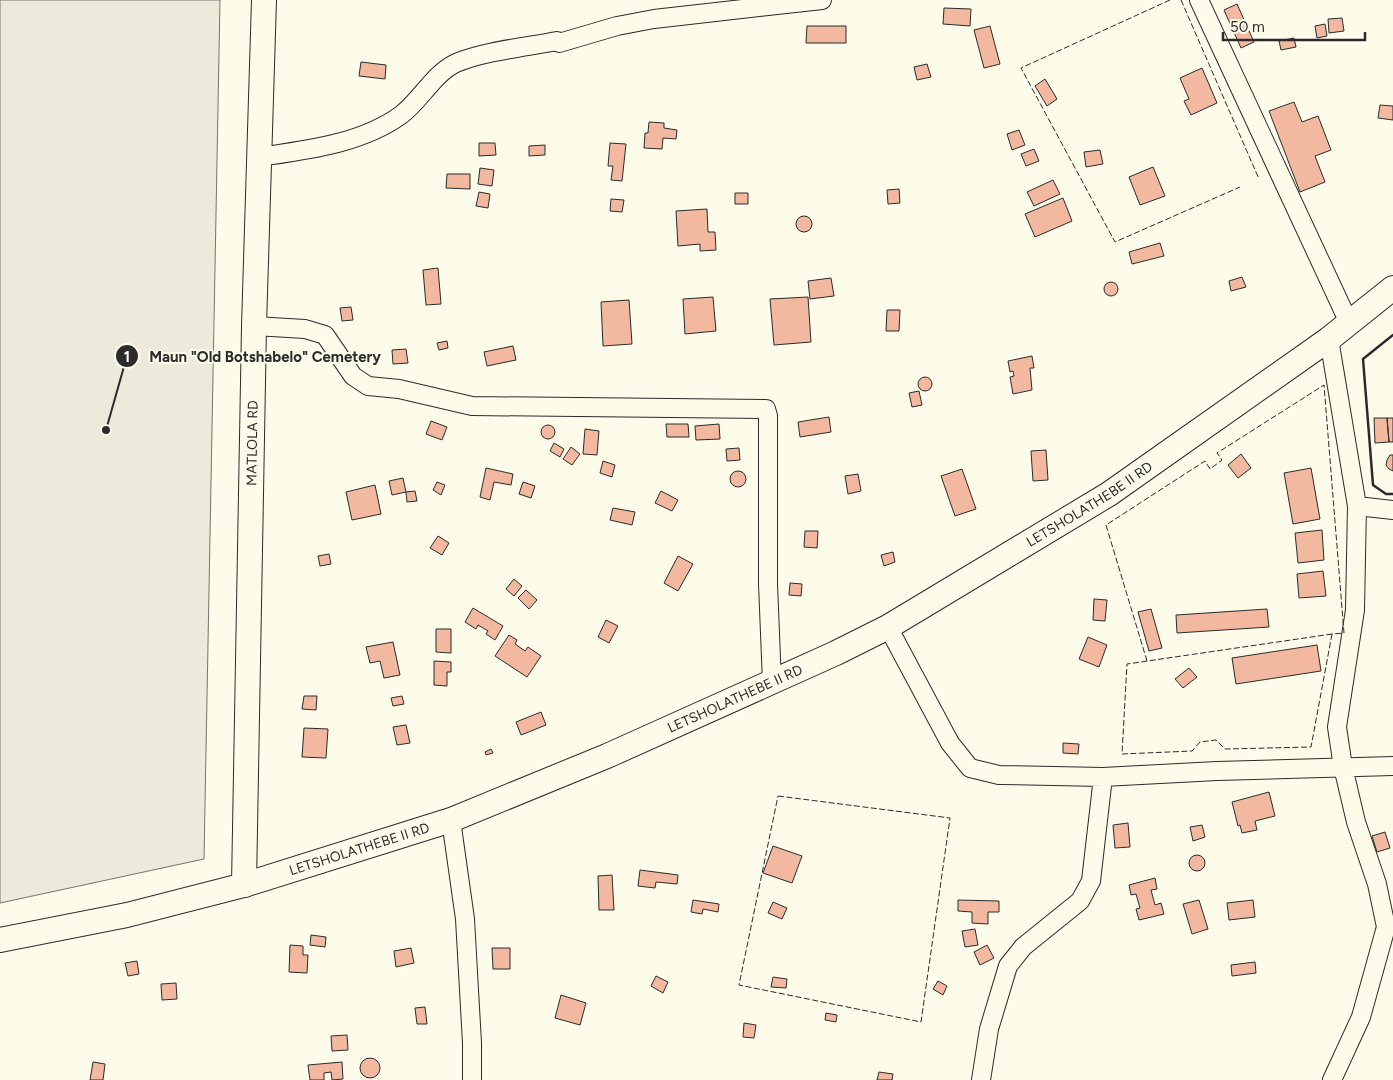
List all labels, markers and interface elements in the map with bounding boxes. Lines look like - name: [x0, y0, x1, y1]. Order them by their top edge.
- scale bar: [1223, 10, 1366, 42]
- text: 50 m: [1230, 18, 1265, 36]
- callout: Maun "Old Botshabelo" Cemetery: [114, 341, 391, 371]
- text: 1: [124, 348, 130, 366]
- text: Maun "Old Botshabelo" Cemetery: [149, 348, 381, 366]
- street label: MATLOLA RD: [243, 400, 261, 486]
- street label: LETSHOLATHEBE II RD: [1023, 458, 1156, 550]
- street label: LETSHOLATHEBE II RD: [665, 661, 805, 736]
- street label: LETSHOLATHEBE II RD: [287, 819, 432, 879]

